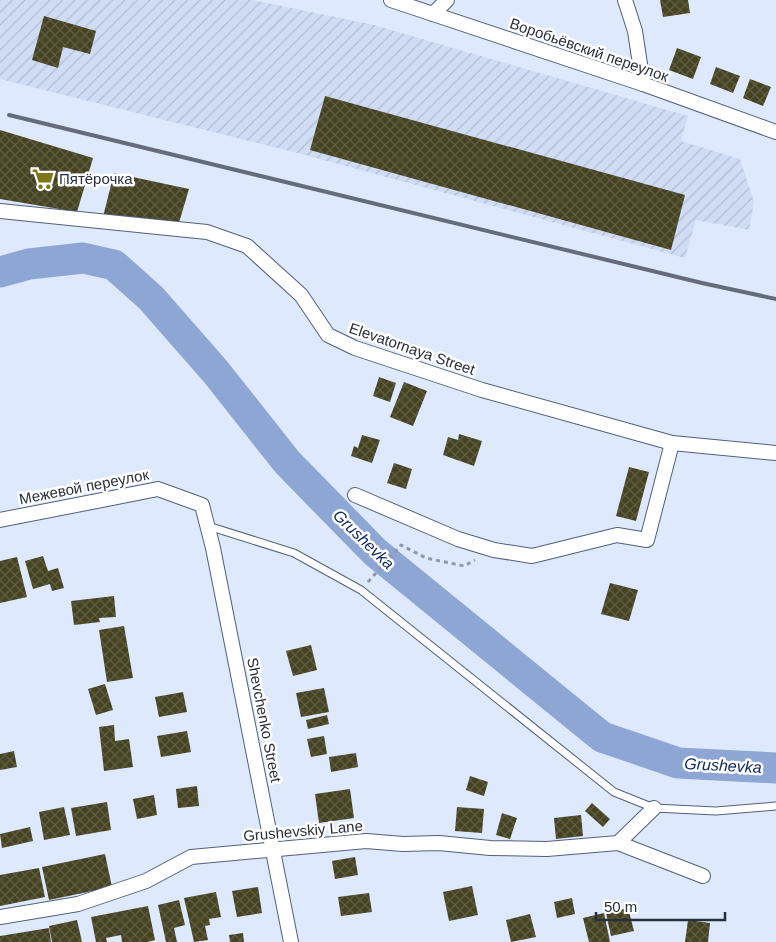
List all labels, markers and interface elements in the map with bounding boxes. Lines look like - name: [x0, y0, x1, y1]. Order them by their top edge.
- street label: Воробьёвский переулок: [508, 14, 671, 85]
- supermarket icon: Пятёрочка: [30, 166, 56, 192]
- place label: Пятёрочка: [59, 170, 133, 187]
- street label: Elevatornaya Street: [347, 319, 478, 378]
- street label: Межевой переулок: [18, 466, 151, 507]
- water label: Grushevka: [330, 506, 397, 572]
- street label: Shevchenko Street: [244, 656, 285, 785]
- water label: Grushevka: [684, 755, 762, 776]
- street label: Grushevskiy Lane: [242, 817, 364, 844]
- scale bar: [596, 890, 725, 922]
- text: 50 m: [604, 898, 637, 915]

